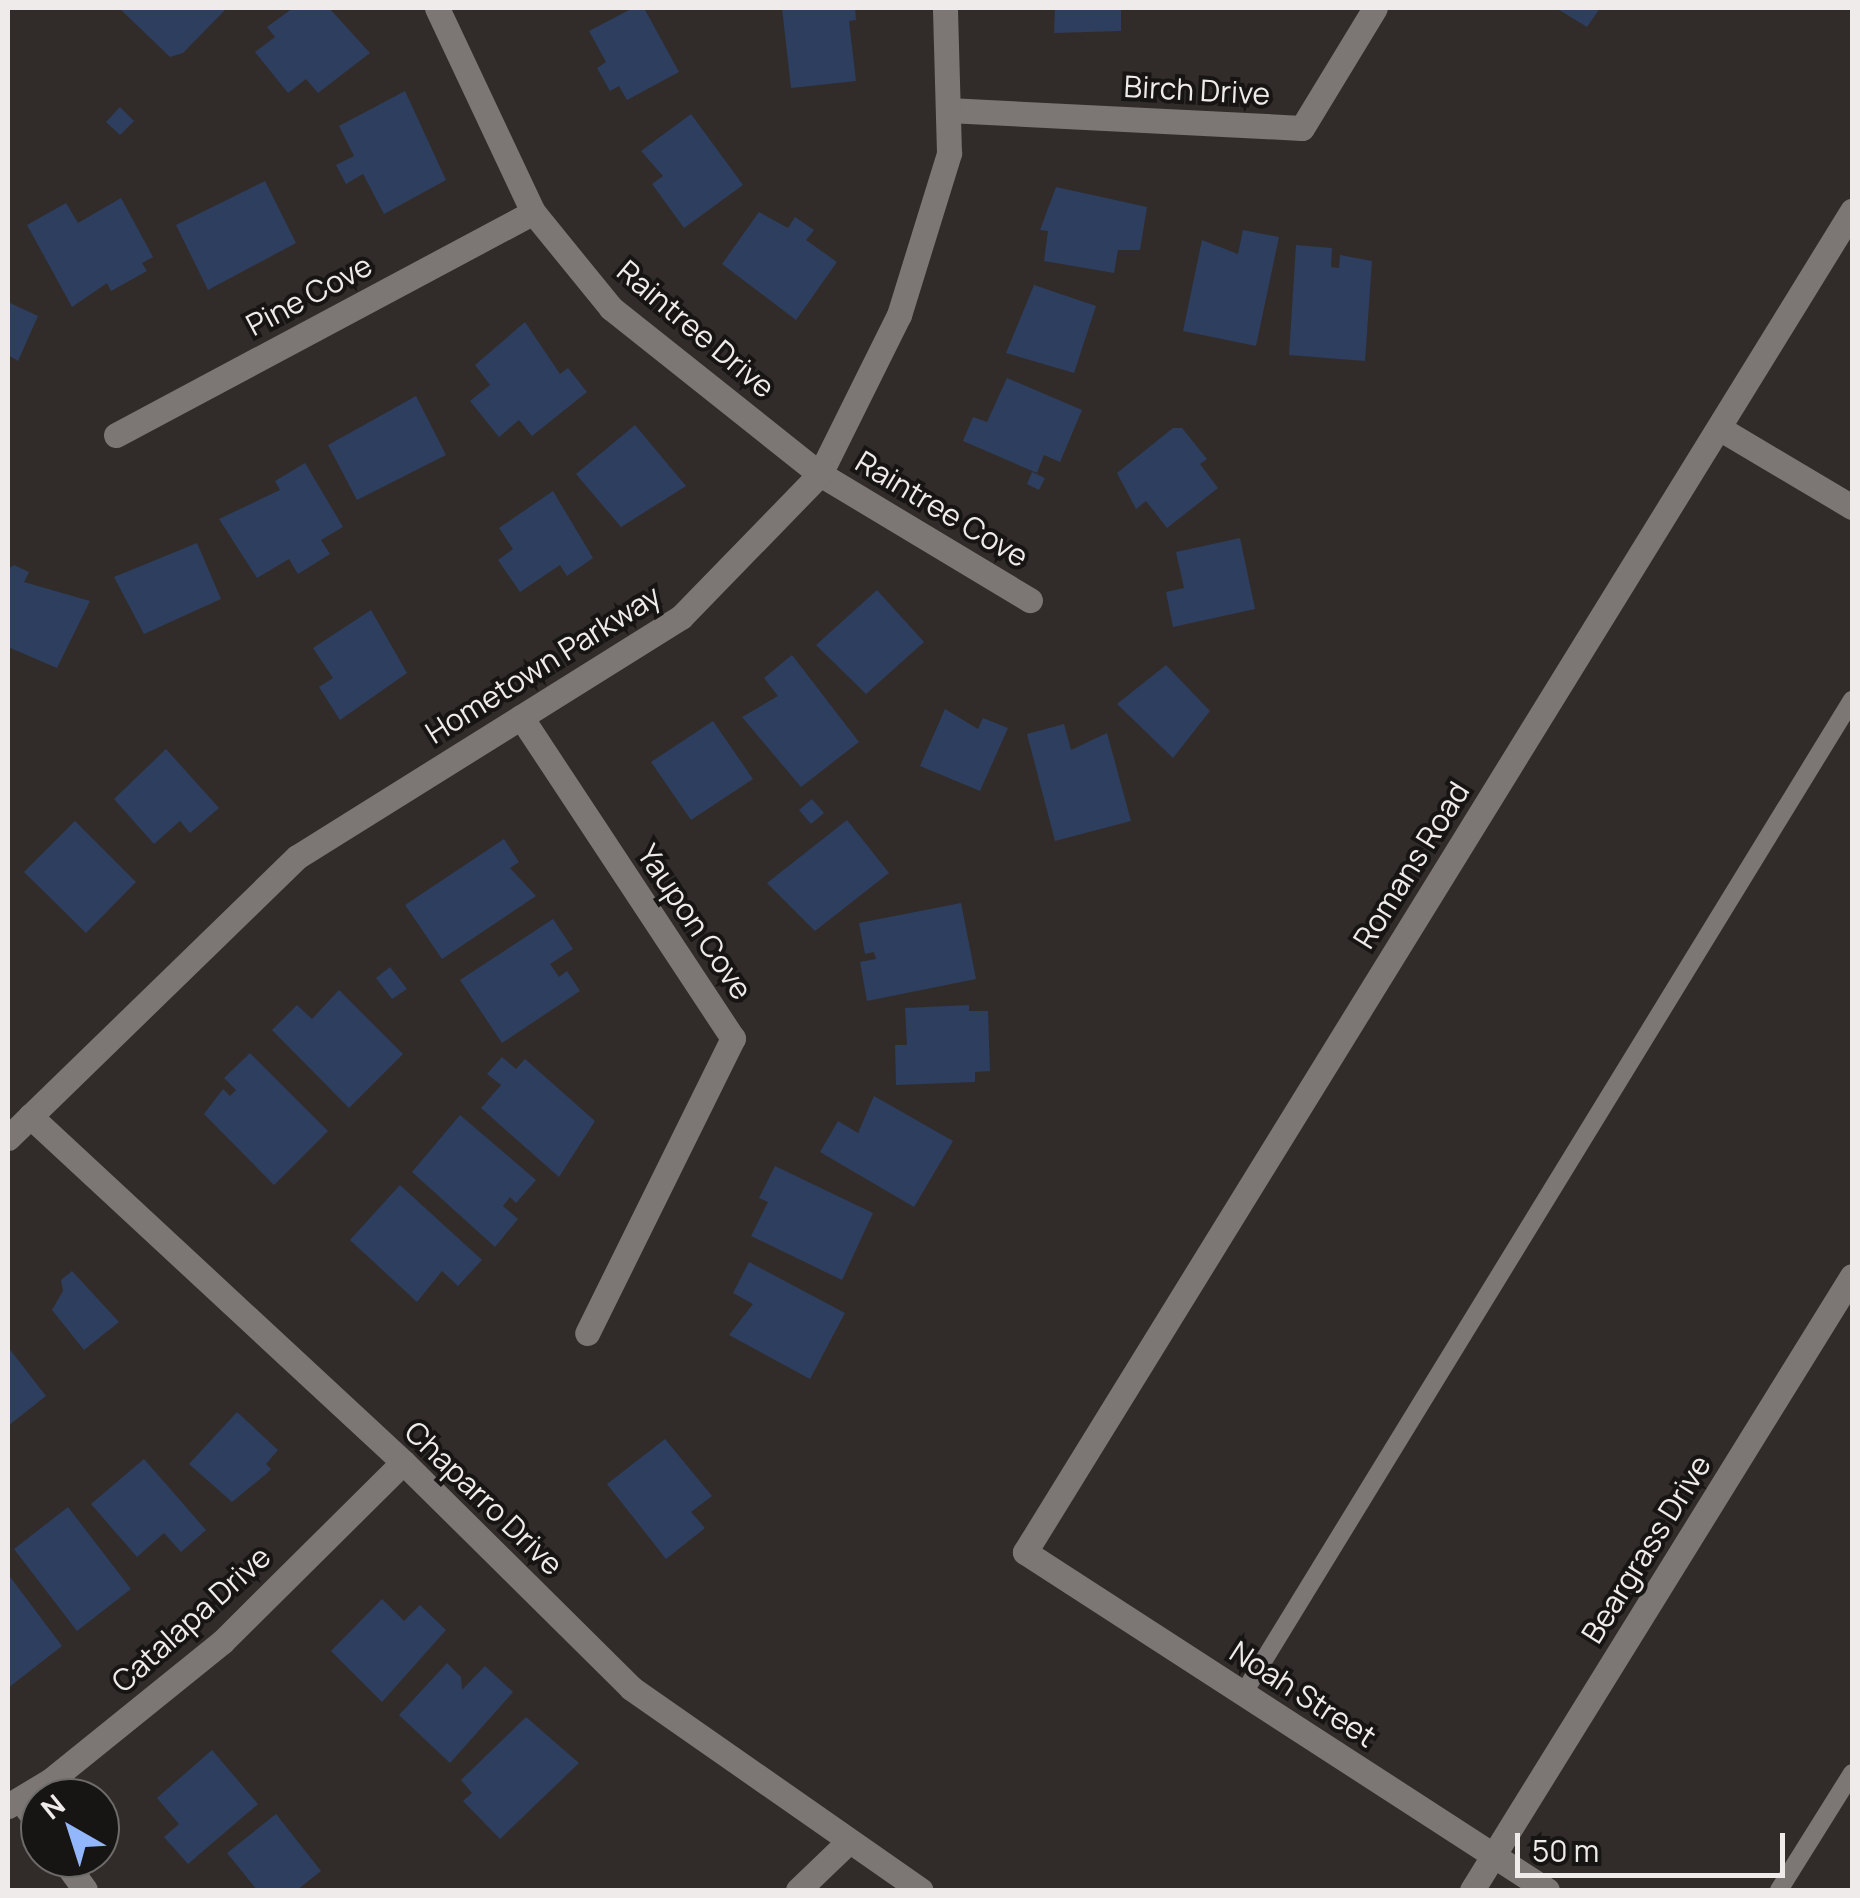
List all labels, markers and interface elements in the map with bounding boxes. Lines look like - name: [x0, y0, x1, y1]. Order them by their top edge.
- street label: Birch Drive: [1123, 68, 1271, 112]
- street label: Pine Cove: [240, 247, 378, 343]
- street label: Raintree Drive: [610, 253, 782, 405]
- street label: Raintree Cove: [849, 443, 1035, 575]
- street label: Hometown Parkway: [419, 577, 667, 751]
- street label: Romans Road: [1346, 775, 1476, 955]
- street label: Yaupon Cove: [630, 838, 760, 1006]
- street label: Chaparro Drive: [398, 1414, 570, 1582]
- street label: Beargrass Drive: [1574, 1448, 1718, 1650]
- street label: Catalapa Drive: [104, 1538, 278, 1700]
- street label: Noah Street: [1223, 1633, 1383, 1755]
- north arrow: [20, 1778, 120, 1878]
- text: N: [33, 1785, 72, 1827]
- scale bar: [1520, 1813, 1790, 1875]
- text: 50 m: [1532, 1830, 1599, 1871]

